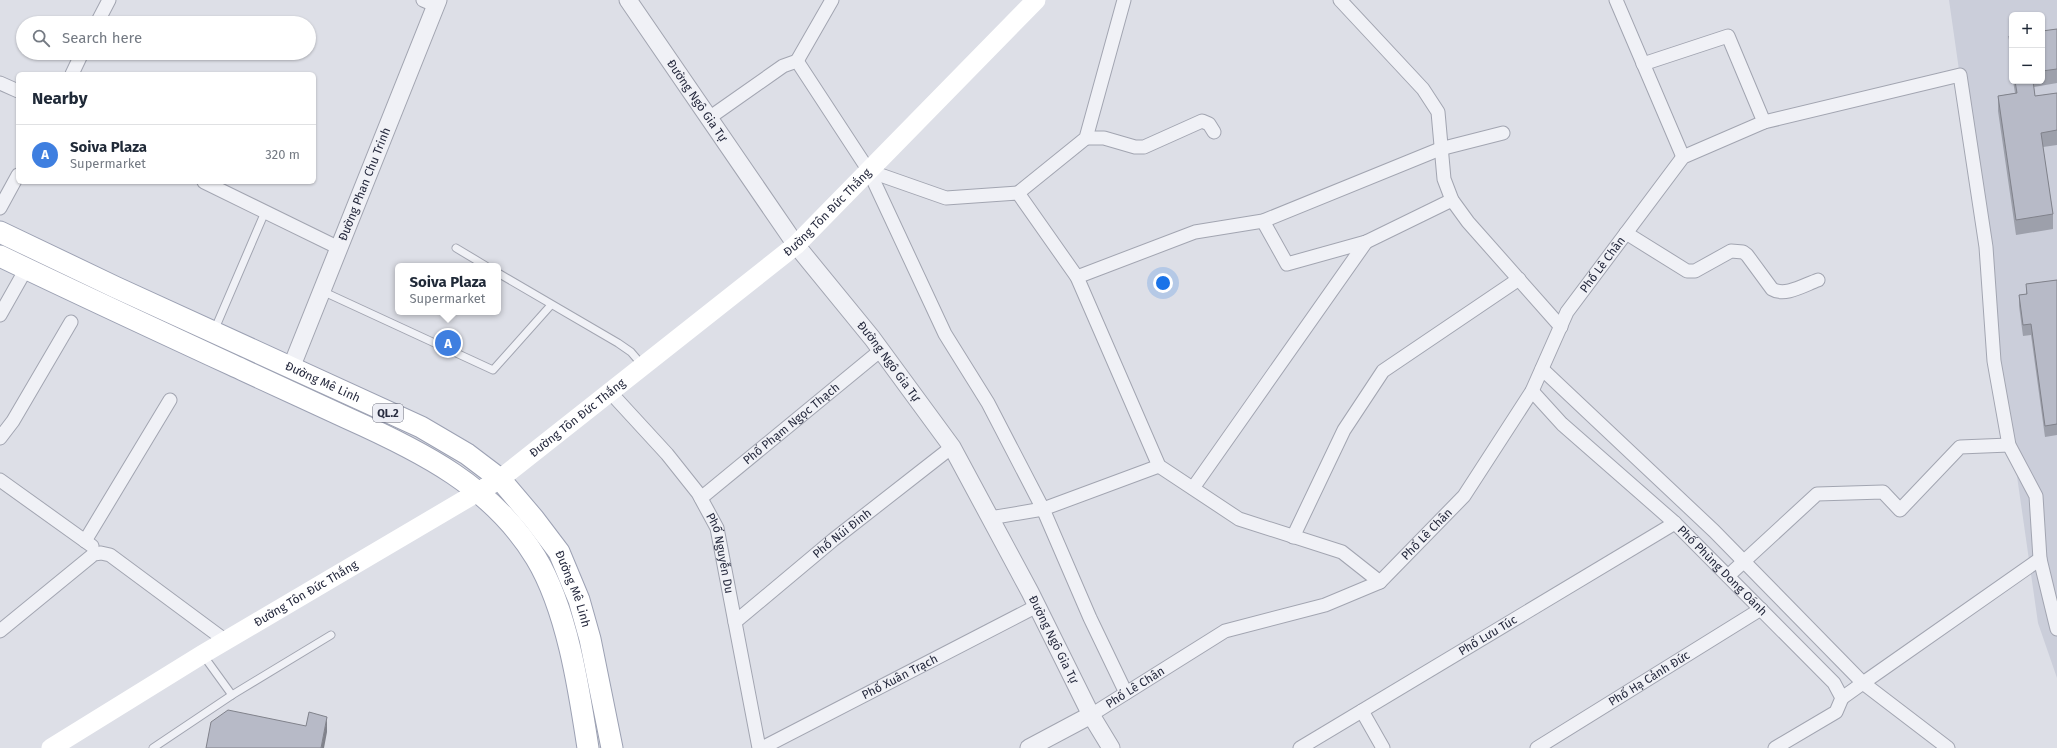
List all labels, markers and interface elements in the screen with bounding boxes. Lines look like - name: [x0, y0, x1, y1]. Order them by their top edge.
- map controls: [2009, 12, 2045, 84]
- button: +: [2009, 12, 2045, 48]
- search box: [16, 16, 316, 60]
- icon: search: [30, 27, 52, 49]
- text: Search here: [62, 29, 142, 47]
- button: −: [2009, 48, 2045, 84]
- street label: Đường Ngô Gia Tự: [664, 57, 731, 145]
- text: Nearby: [32, 88, 87, 109]
- street label: Đường Phan Chu Trinh: [336, 125, 393, 243]
- text: Soiva Plaza: [70, 138, 147, 156]
- text: A: [41, 147, 49, 162]
- text: 320 m: [265, 147, 300, 162]
- text: Supermarket: [70, 156, 146, 171]
- street label: Đường Tôn Đức Thắng: [781, 165, 875, 259]
- street label: Phố Lê Chân: [1577, 234, 1628, 295]
- popup: [395, 263, 501, 315]
- text: Soiva Plaza: [409, 273, 487, 291]
- your location: [1153, 273, 1173, 293]
- text: Supermarket: [409, 291, 486, 306]
- street label: Đường Ngô Gia Tự: [854, 318, 924, 405]
- pin: A: [435, 328, 461, 358]
- street label: Đường Mê Linh: [283, 359, 363, 405]
- street label: Đường Tôn Đức Thắng: [527, 375, 629, 460]
- street label: Phố Phạm Ngọc Thạch: [740, 380, 842, 467]
- road number: QL.2: [373, 404, 403, 422]
- street label: Phố Lê Chân: [1398, 505, 1455, 563]
- street label: Phố Núi Đinh: [810, 506, 874, 561]
- street label: Phố Nguyễn Du: [703, 510, 736, 595]
- street label: Phố Phùng Dong Oánh: [1675, 523, 1770, 619]
- street label: Đường Mê Linh: [552, 548, 593, 629]
- street label: Đường Tôn Đức Thắng: [251, 557, 361, 629]
- street label: Đường Ngô Gia Tự: [1026, 593, 1082, 687]
- street label: Phố Lưu Túc: [1456, 612, 1520, 658]
- street label: Phố Hạ Cảnh Đức: [1606, 648, 1693, 709]
- street label: Phố Xuân Trạch: [859, 652, 940, 702]
- street label: Phố Lê Chân: [1103, 664, 1167, 711]

